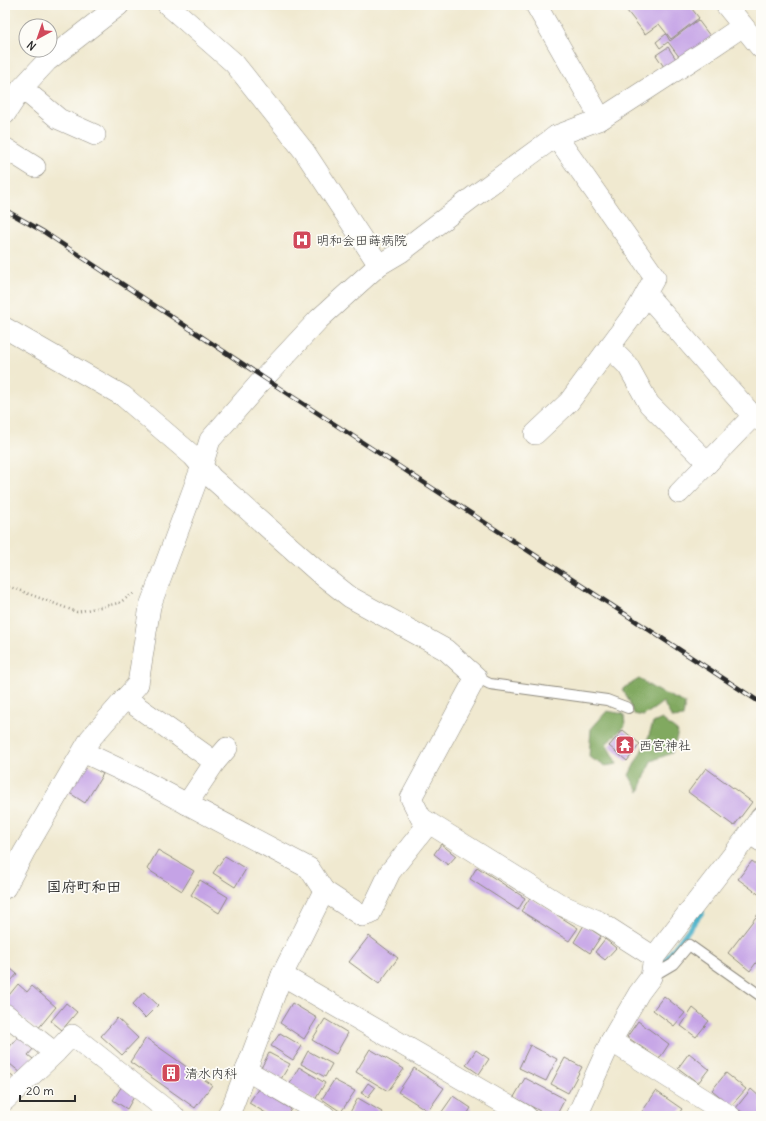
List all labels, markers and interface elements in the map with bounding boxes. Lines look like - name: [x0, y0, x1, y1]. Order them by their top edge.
- north arrow: [18, 18, 58, 58]
- text: N: [24, 38, 39, 53]
- hospital icon: 明和会田蒔病院: [291, 229, 313, 251]
- place label: 明和会田蒔病院: [316, 232, 407, 249]
- temple icon: 西宮神社: [614, 734, 636, 756]
- place label: 西宮神社: [639, 737, 691, 754]
- district label: 国府町和田: [46, 877, 122, 896]
- building icon: 清水内科: [160, 1062, 182, 1084]
- place label: 清水内科: [185, 1065, 237, 1082]
- scale bar: [20, 1077, 75, 1103]
- text: 20 m: [26, 1083, 54, 1098]

